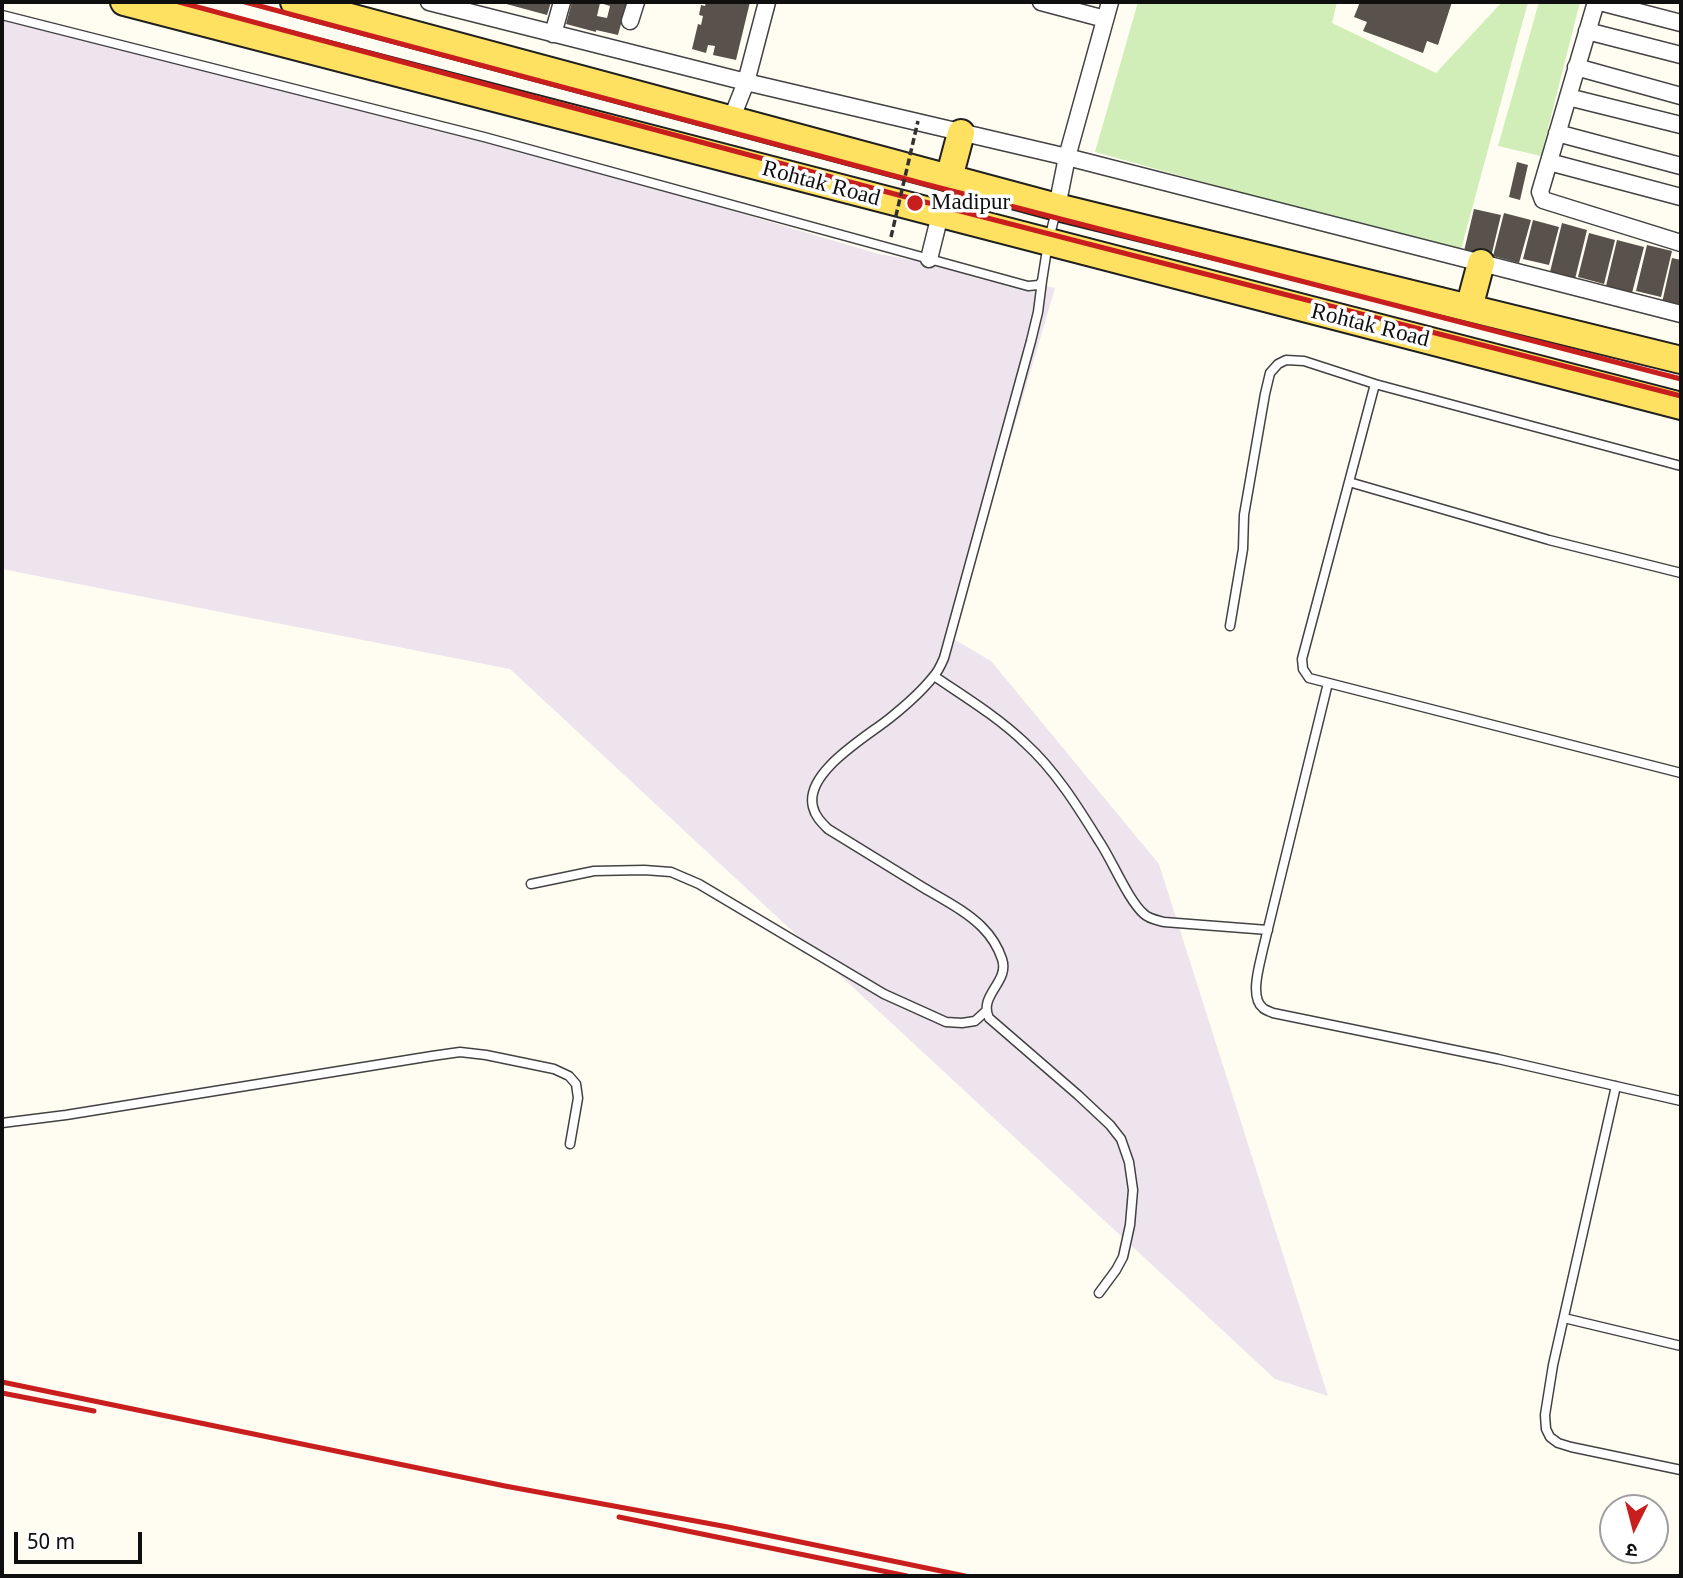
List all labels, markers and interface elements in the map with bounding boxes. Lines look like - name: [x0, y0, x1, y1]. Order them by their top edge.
- street label: Rohtak Road: [751, 153, 891, 215]
- place label: Madipur: [931, 189, 1023, 217]
- marker: Madipur: [905, 193, 925, 213]
- street label: Rohtak Road: [1300, 296, 1440, 356]
- north arrow: [1599, 1494, 1669, 1564]
- scale bar: [18, 1518, 145, 1562]
- text: 50 m: [27, 1530, 75, 1558]
- text: उ: [1625, 1535, 1639, 1561]

